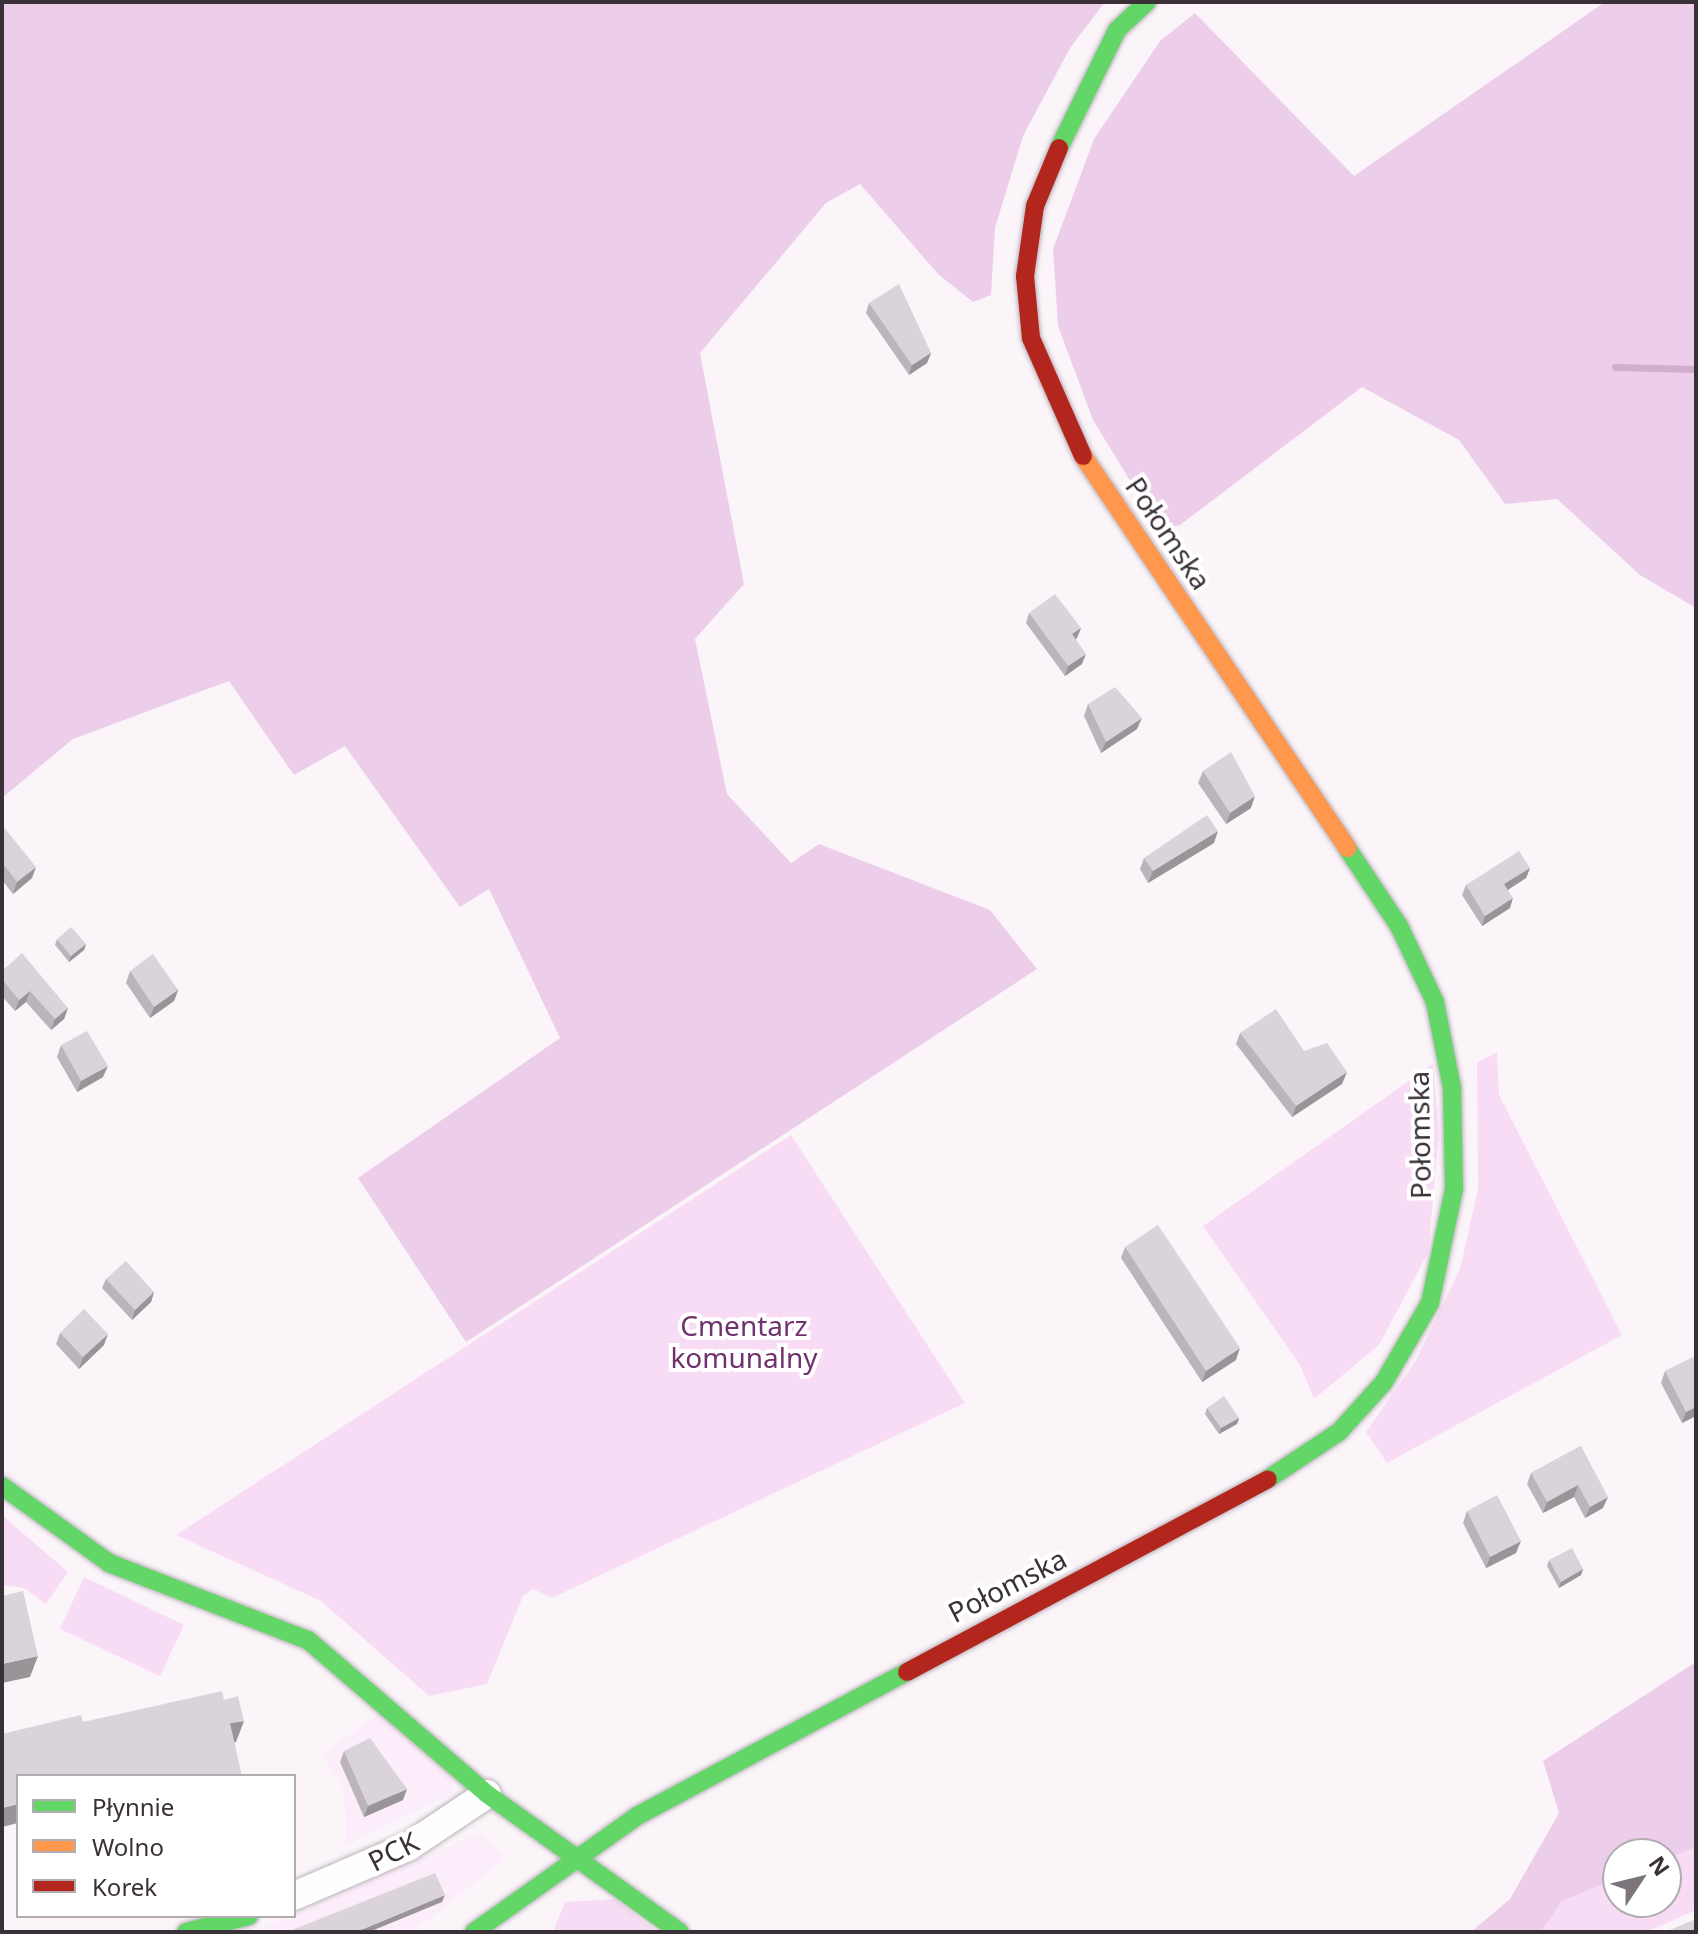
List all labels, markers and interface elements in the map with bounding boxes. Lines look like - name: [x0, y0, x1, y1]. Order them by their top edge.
- street label: Połomska: [1119, 470, 1219, 596]
- street label: Połomska: [1401, 1071, 1437, 1199]
- park label: Cmentarz komunalny: [670, 1308, 818, 1374]
- street label: Połomska: [942, 1541, 1072, 1629]
- legend: [16, 1774, 296, 1918]
- text: Płynnie: [92, 1790, 174, 1823]
- street label: PCK: [362, 1824, 424, 1878]
- text: Wolno: [92, 1830, 164, 1863]
- north arrow: [1602, 1838, 1682, 1918]
- text: N: [1643, 1849, 1677, 1881]
- text: Korek: [92, 1870, 157, 1903]

